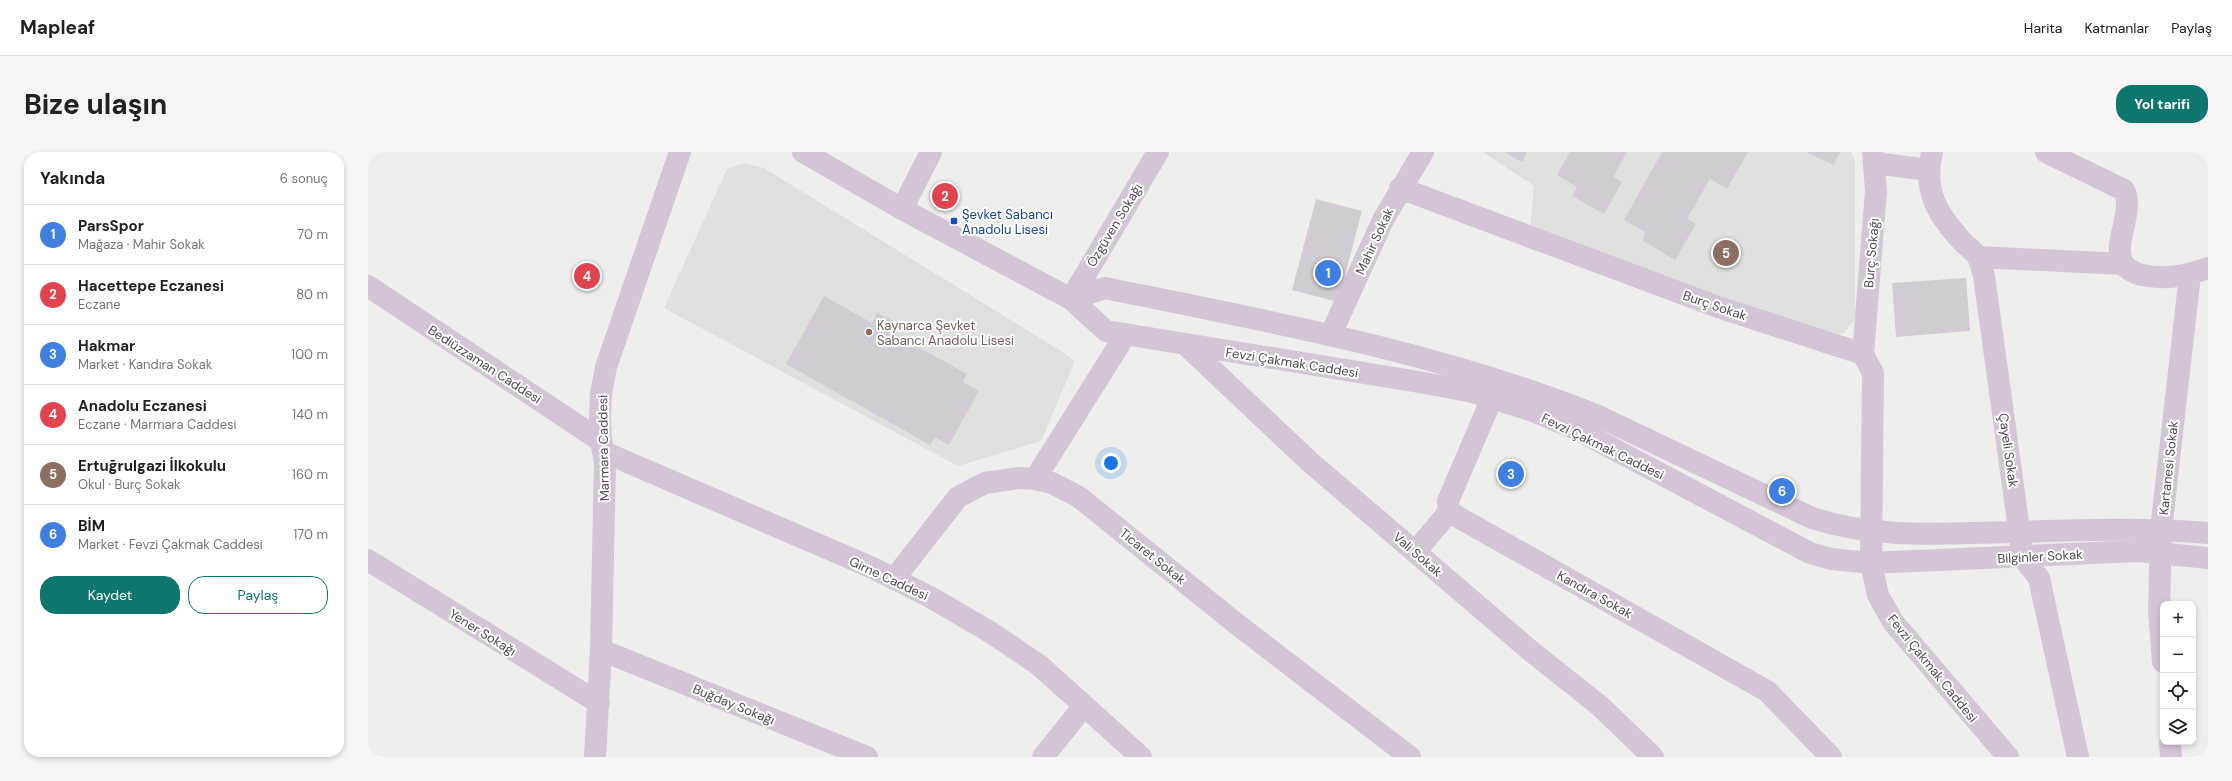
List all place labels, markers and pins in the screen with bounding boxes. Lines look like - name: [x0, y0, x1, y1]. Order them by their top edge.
- pin: 2: [932, 181, 958, 211]
- place label: Şevket Sabancı Anadolu Lisesi: [962, 206, 1053, 238]
- marker: Şevket Sabancı Anadolu Lisesi: [949, 216, 959, 226]
- pin: 5: [1713, 238, 1739, 268]
- pin: 1: [1315, 258, 1341, 288]
- pin: 4: [574, 261, 600, 291]
- place label: Kaynarca Şevket Sabancı Anadolu Lisesi: [877, 317, 1014, 349]
- marker: Kaynarca Şevket Sabancı Anadolu Lisesi: [864, 327, 874, 337]
- pin: 3: [1498, 459, 1524, 489]
- pin: 6: [1769, 476, 1795, 506]

